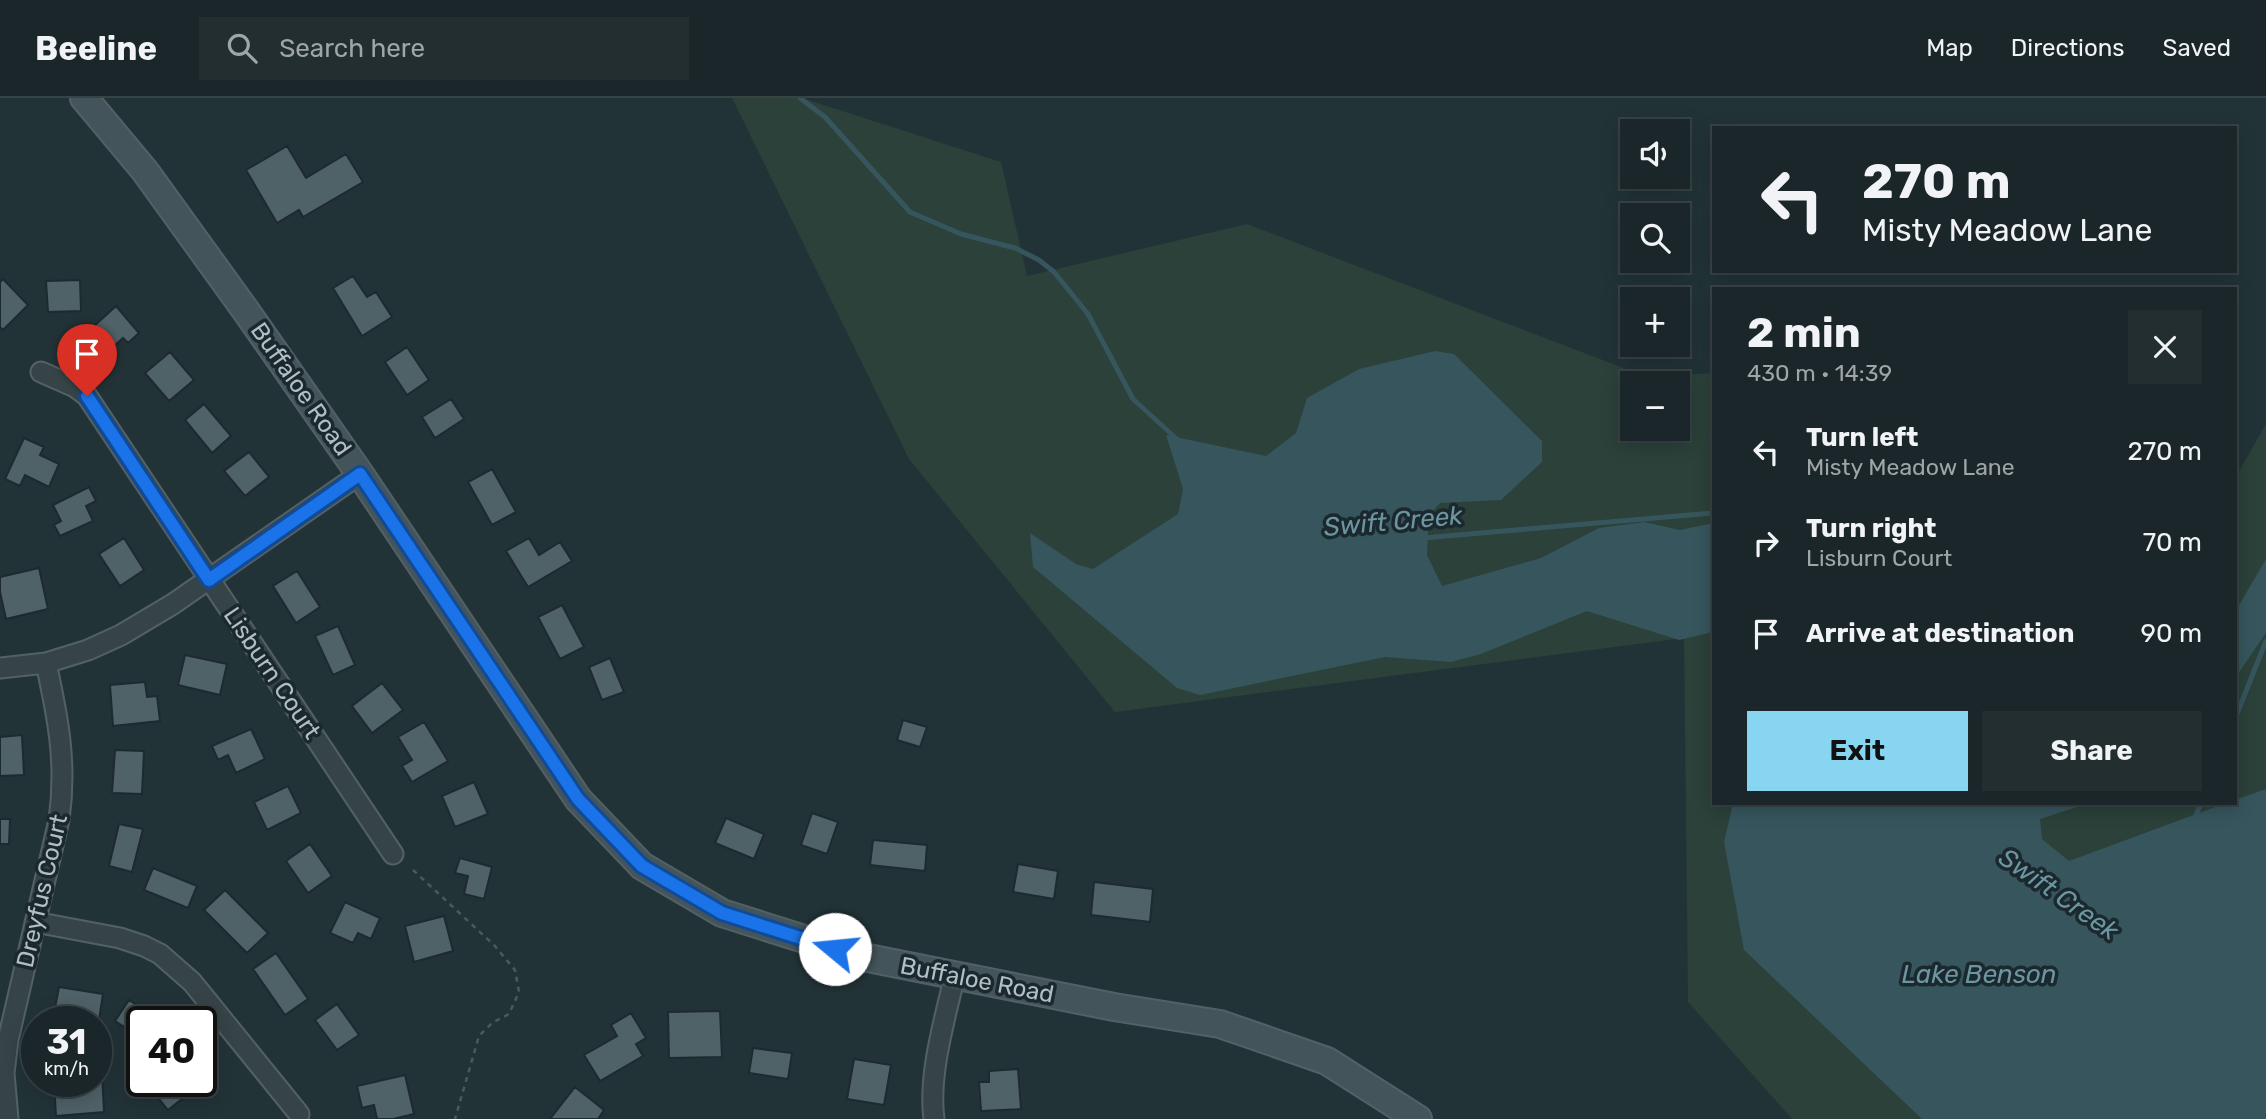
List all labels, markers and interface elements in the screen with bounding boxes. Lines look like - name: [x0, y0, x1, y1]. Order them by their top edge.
- search box: [199, 17, 689, 80]
- text: Beeline: [35, 29, 157, 68]
- icon: search: [223, 29, 261, 67]
- text: Search here: [279, 33, 425, 64]
- text: Map: [1926, 34, 1973, 62]
- text: Directions: [2011, 34, 2124, 62]
- text: Saved: [2162, 34, 2231, 62]
- map controls: [1620, 119, 1690, 441]
- button: sound: [1620, 119, 1690, 189]
- text: 270 m: [1862, 152, 2011, 210]
- icon: left: [1747, 154, 1838, 245]
- button: search: [1620, 203, 1690, 273]
- text: Misty Meadow Lane: [1862, 211, 2152, 249]
- button: +: [1620, 287, 1690, 357]
- text: 2 min: [1747, 308, 1861, 358]
- button: close: [2128, 310, 2202, 384]
- street label: Buffaloe Road: [245, 317, 357, 461]
- pin: [57, 324, 117, 396]
- icon: arrive: [68, 335, 106, 373]
- text: 430 m · 14:39: [1747, 359, 1892, 387]
- button: −: [1620, 371, 1690, 441]
- text: Turn left: [1806, 422, 1918, 453]
- icon: left: [1747, 433, 1785, 471]
- text: 270 m: [2127, 436, 2202, 467]
- text: Misty Meadow Lane: [1806, 453, 2015, 481]
- water label: Swift Creek: [1322, 500, 1464, 543]
- text: Turn right: [1806, 513, 1936, 544]
- icon: right: [1747, 524, 1785, 562]
- text: 70 m: [2143, 527, 2202, 558]
- text: Lisburn Court: [1806, 544, 1952, 572]
- street label: Lisburn Court: [218, 602, 326, 744]
- icon: arrive: [1747, 615, 1785, 653]
- text: Arrive at destination: [1806, 618, 2074, 649]
- text: 90 m: [2141, 618, 2202, 649]
- button: Exit: [1747, 711, 1968, 791]
- button: Share: [1982, 711, 2202, 791]
- street label: Dreyfus Court: [11, 812, 73, 970]
- water label: Swift Creek: [1993, 842, 2125, 947]
- position arrow: [798, 912, 872, 986]
- street label: Buffaloe Road: [898, 951, 1056, 1009]
- water label: Lake Benson: [1901, 959, 2057, 990]
- speed limit sign: 40: [126, 1006, 217, 1097]
- text: 31: [47, 1021, 86, 1063]
- text: km/h: [44, 1058, 89, 1080]

